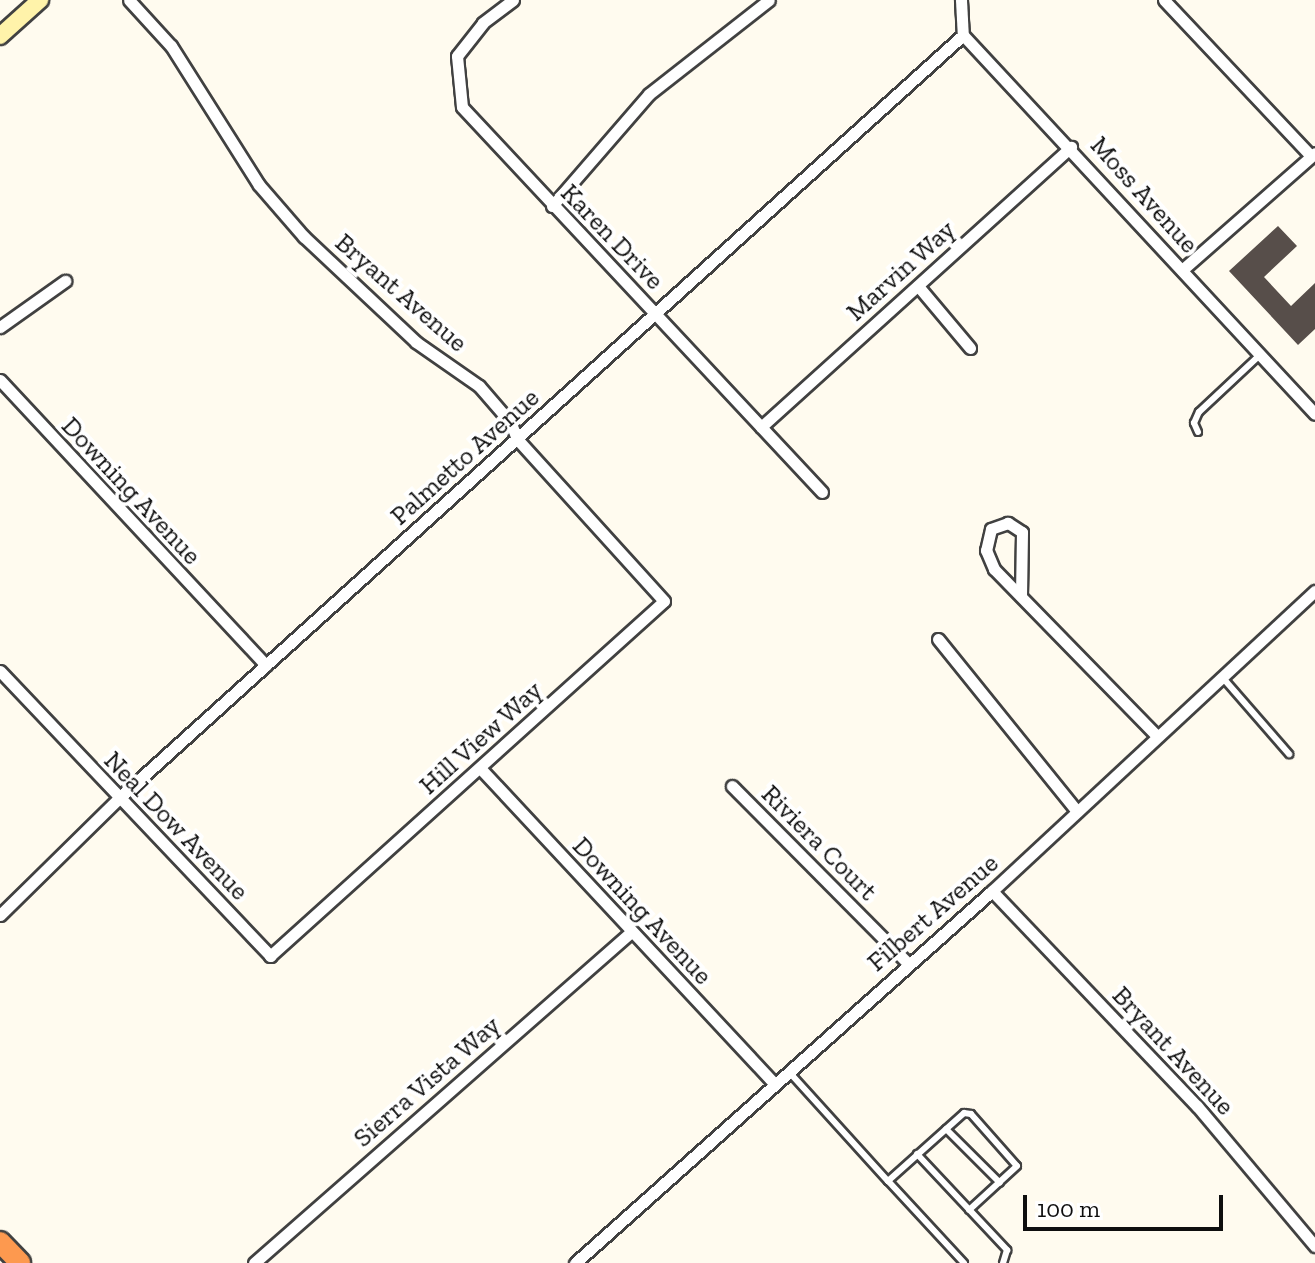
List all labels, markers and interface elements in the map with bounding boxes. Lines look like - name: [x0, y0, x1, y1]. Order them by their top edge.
- street label: Moss Avenue: [1083, 130, 1205, 260]
- street label: Karen Drive: [554, 178, 670, 296]
- street label: Marvin Way: [840, 214, 962, 328]
- street label: Bryant Avenue: [328, 227, 474, 359]
- street label: Palmetto Avenue: [384, 382, 546, 532]
- street label: Downing Avenue: [54, 411, 208, 571]
- street label: Hill View Way: [412, 674, 550, 802]
- street label: Neal Dow Avenue: [97, 745, 255, 907]
- street label: Riviera Court: [755, 779, 883, 907]
- street label: Downing Avenue: [565, 831, 719, 991]
- street label: Filbert Avenue: [861, 848, 1005, 978]
- street label: Bryant Avenue: [1105, 980, 1241, 1122]
- street label: Sierra Vista Way: [347, 1009, 507, 1155]
- scale bar: [1027, 1179, 1227, 1229]
- text: 100 m: [1037, 1194, 1100, 1223]

